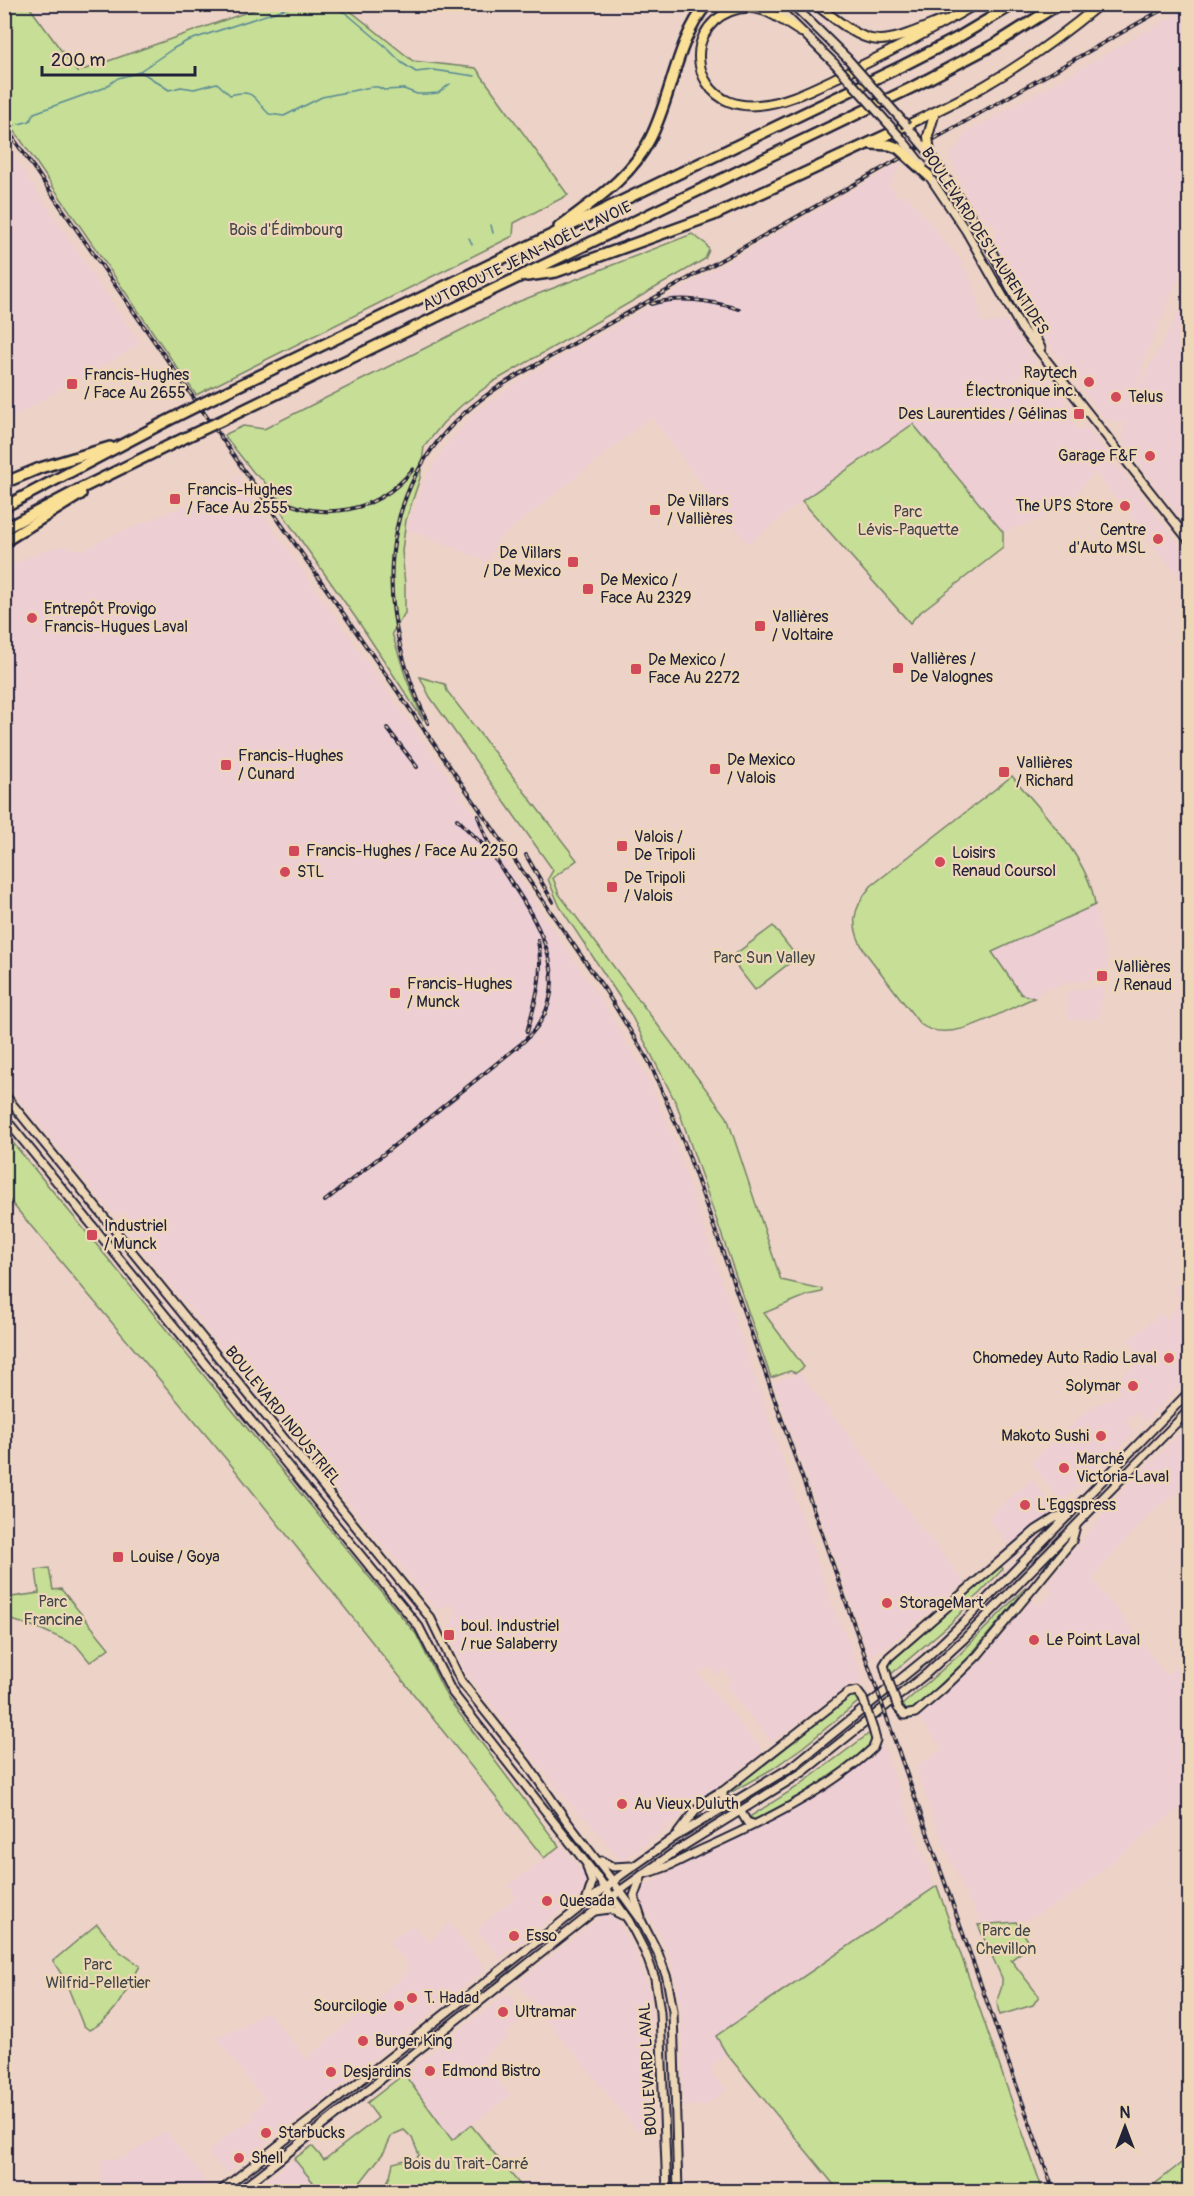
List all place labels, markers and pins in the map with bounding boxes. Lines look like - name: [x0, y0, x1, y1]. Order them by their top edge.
- place label: Raytech Électronique inc.: [966, 363, 1077, 401]
- place label: Francis-Hughes / Face Au 2655: [84, 365, 189, 403]
- marker: Raytech Électronique inc.: [1082, 375, 1096, 389]
- marker: Francis-Hughes / Face Au 2655: [65, 377, 79, 391]
- place label: Telus: [1128, 387, 1163, 407]
- marker: Telus: [1109, 390, 1123, 404]
- place label: Des Laurentides / Gélinas: [898, 404, 1067, 424]
- marker: Des Laurentides / Gélinas: [1072, 407, 1086, 421]
- place label: Garage F&F: [1058, 446, 1138, 466]
- marker: Garage F&F: [1143, 449, 1157, 463]
- place label: Francis-Hughes / Face Au 2555: [187, 480, 292, 518]
- place label: De Villars / Vallières: [667, 491, 733, 529]
- marker: Francis-Hughes / Face Au 2555: [168, 492, 182, 506]
- place label: The UPS Store: [1015, 496, 1113, 516]
- marker: The UPS Store: [1118, 499, 1132, 513]
- marker: De Villars / Vallières: [648, 503, 662, 517]
- place label: Centre d'Auto MSL: [1069, 520, 1146, 558]
- marker: Centre d'Auto MSL: [1151, 532, 1165, 546]
- place label: De Villars / De Mexico: [483, 543, 561, 581]
- marker: De Villars / De Mexico: [566, 555, 580, 569]
- place label: De Mexico / Face Au 2329: [600, 570, 691, 608]
- marker: De Mexico / Face Au 2329: [581, 582, 595, 596]
- place label: Entrepôt Provigo Francis-Hugues Laval: [44, 599, 188, 637]
- place label: Vallières / Voltaire: [772, 607, 833, 645]
- marker: Entrepôt Provigo Francis-Hugues Laval: [25, 611, 39, 625]
- marker: Vallières / Voltaire: [753, 619, 767, 633]
- place label: Vallières / De Valognes: [910, 649, 993, 687]
- place label: De Mexico / Face Au 2272: [648, 650, 740, 688]
- marker: Vallières / De Valognes: [891, 661, 905, 675]
- marker: De Mexico / Face Au 2272: [629, 662, 643, 676]
- place label: Francis-Hughes / Cunard: [238, 746, 343, 784]
- place label: De Mexico / Valois: [727, 750, 796, 788]
- place label: Vallières / Richard: [1016, 753, 1074, 791]
- marker: Francis-Hughes / Cunard: [219, 758, 233, 772]
- marker: De Mexico / Valois: [708, 762, 722, 776]
- marker: Vallières / Richard: [997, 765, 1011, 779]
- place label: Valois / De Tripoli: [634, 827, 695, 865]
- marker: Valois / De Tripoli: [615, 839, 629, 853]
- place label: Francis-Hughes / Face Au 2250: [306, 841, 518, 861]
- place label: Loisirs Renaud Coursol: [952, 843, 1056, 881]
- marker: Francis-Hughes / Face Au 2250: [287, 844, 301, 858]
- marker: Loisirs Renaud Coursol: [933, 855, 947, 869]
- place label: STL: [297, 862, 324, 882]
- marker: STL: [278, 865, 292, 879]
- place label: De Tripoli / Valois: [624, 868, 685, 906]
- marker: De Tripoli / Valois: [605, 880, 619, 894]
- place label: Vallières / Renaud: [1114, 957, 1172, 995]
- marker: Vallières / Renaud: [1095, 969, 1109, 983]
- place label: Francis-Hughes / Munck: [407, 974, 512, 1012]
- marker: Francis-Hughes / Munck: [388, 986, 402, 1000]
- place label: Industriel / Munck: [104, 1216, 167, 1254]
- marker: Industriel / Munck: [85, 1228, 99, 1242]
- place label: Chomedey Auto Radio Laval: [973, 1348, 1157, 1368]
- marker: Chomedey Auto Radio Laval: [1162, 1351, 1176, 1365]
- place label: Solymar: [1065, 1376, 1121, 1396]
- marker: Solymar: [1126, 1379, 1140, 1393]
- place label: Makoto Sushi: [1001, 1426, 1089, 1446]
- marker: Makoto Sushi: [1094, 1429, 1108, 1443]
- place label: Marché Victoria-Laval: [1076, 1449, 1169, 1487]
- marker: Marché Victoria-Laval: [1057, 1461, 1071, 1475]
- place label: L'Eggspress: [1037, 1495, 1116, 1515]
- marker: L'Eggspress: [1018, 1498, 1032, 1512]
- place label: Louise / Goya: [130, 1547, 220, 1567]
- marker: Louise / Goya: [111, 1550, 125, 1564]
- place label: StorageMart: [899, 1593, 984, 1613]
- marker: StorageMart: [880, 1596, 894, 1610]
- place label: boul. Industriel / rue Salaberry: [461, 1616, 560, 1654]
- marker: boul. Industriel / rue Salaberry: [442, 1628, 456, 1642]
- place label: Le Point Laval: [1046, 1630, 1140, 1650]
- marker: Le Point Laval: [1027, 1633, 1041, 1647]
- place label: Au Vieux Duluth: [634, 1794, 739, 1814]
- marker: Au Vieux Duluth: [615, 1797, 629, 1811]
- place label: Quesada: [559, 1891, 615, 1911]
- marker: Quesada: [540, 1894, 554, 1908]
- place label: Esso: [526, 1926, 558, 1946]
- marker: Esso: [507, 1929, 521, 1943]
- place label: T. Hadad: [424, 1988, 479, 2008]
- marker: T. Hadad: [405, 1991, 419, 2005]
- place label: Sourcilogie: [313, 1996, 387, 2016]
- marker: Sourcilogie: [392, 1999, 406, 2013]
- place label: Ultramar: [515, 2002, 577, 2022]
- marker: Ultramar: [496, 2005, 510, 2019]
- place label: Burger King: [375, 2031, 452, 2051]
- marker: Burger King: [356, 2034, 370, 2048]
- place label: Edmond Bistro: [442, 2061, 541, 2081]
- place label: Desjardins: [343, 2062, 411, 2082]
- marker: Edmond Bistro: [423, 2064, 437, 2078]
- marker: Desjardins: [324, 2065, 338, 2079]
- place label: Starbucks: [278, 2123, 345, 2143]
- marker: Starbucks: [259, 2126, 273, 2140]
- place label: Shell: [251, 2148, 283, 2168]
- marker: Shell: [232, 2151, 246, 2165]

